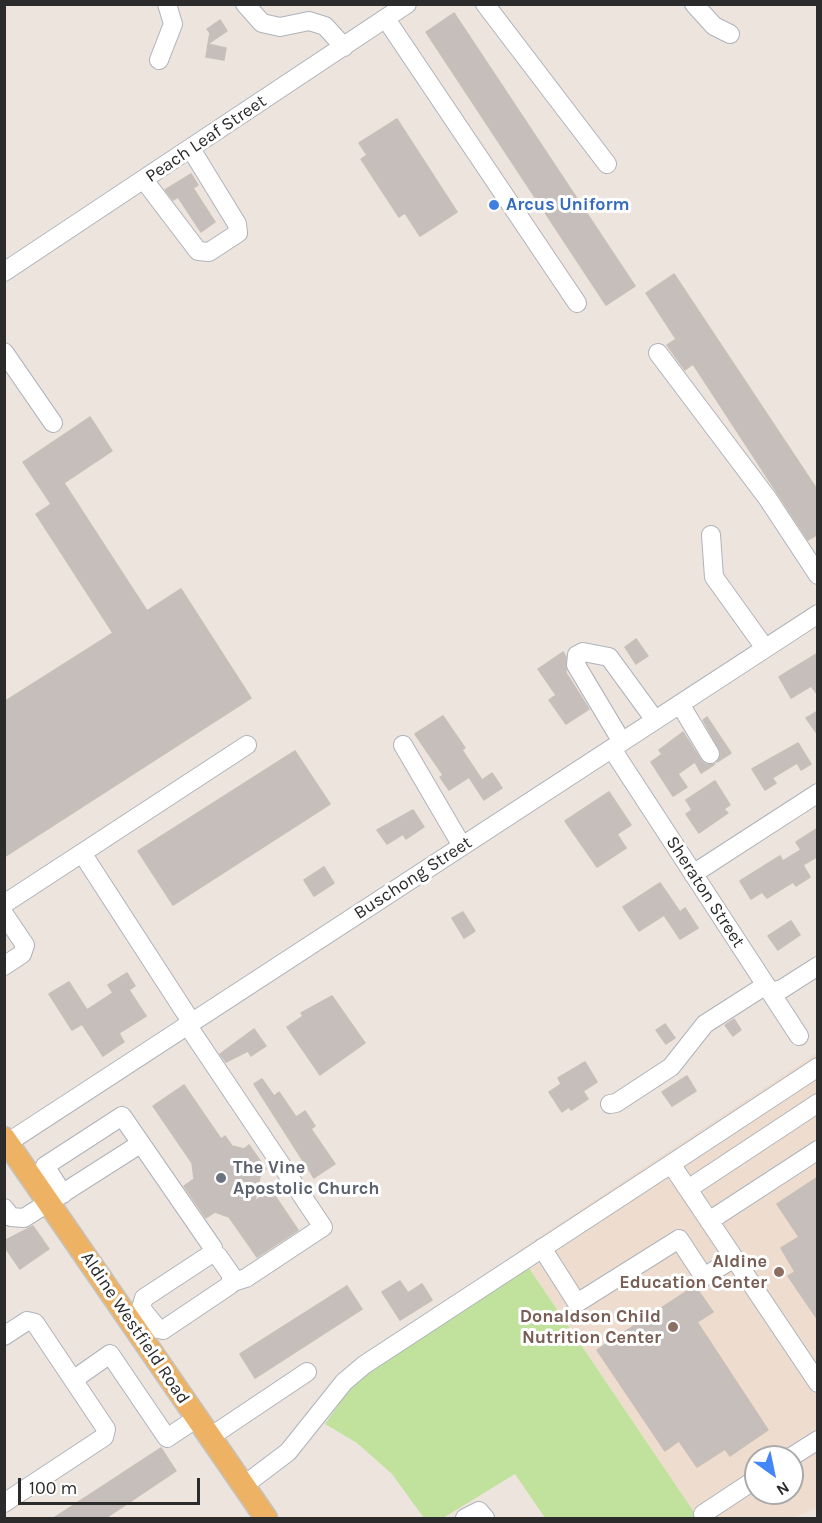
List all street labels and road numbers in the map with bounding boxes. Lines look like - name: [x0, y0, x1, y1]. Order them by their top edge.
- street label: Peach Leaf Street: [142, 91, 270, 187]
- street label: Buschong Street: [350, 832, 476, 924]
- street label: Sheraton Street: [661, 832, 749, 952]
- street label: Aldine Westfield Road: [76, 1248, 194, 1408]

